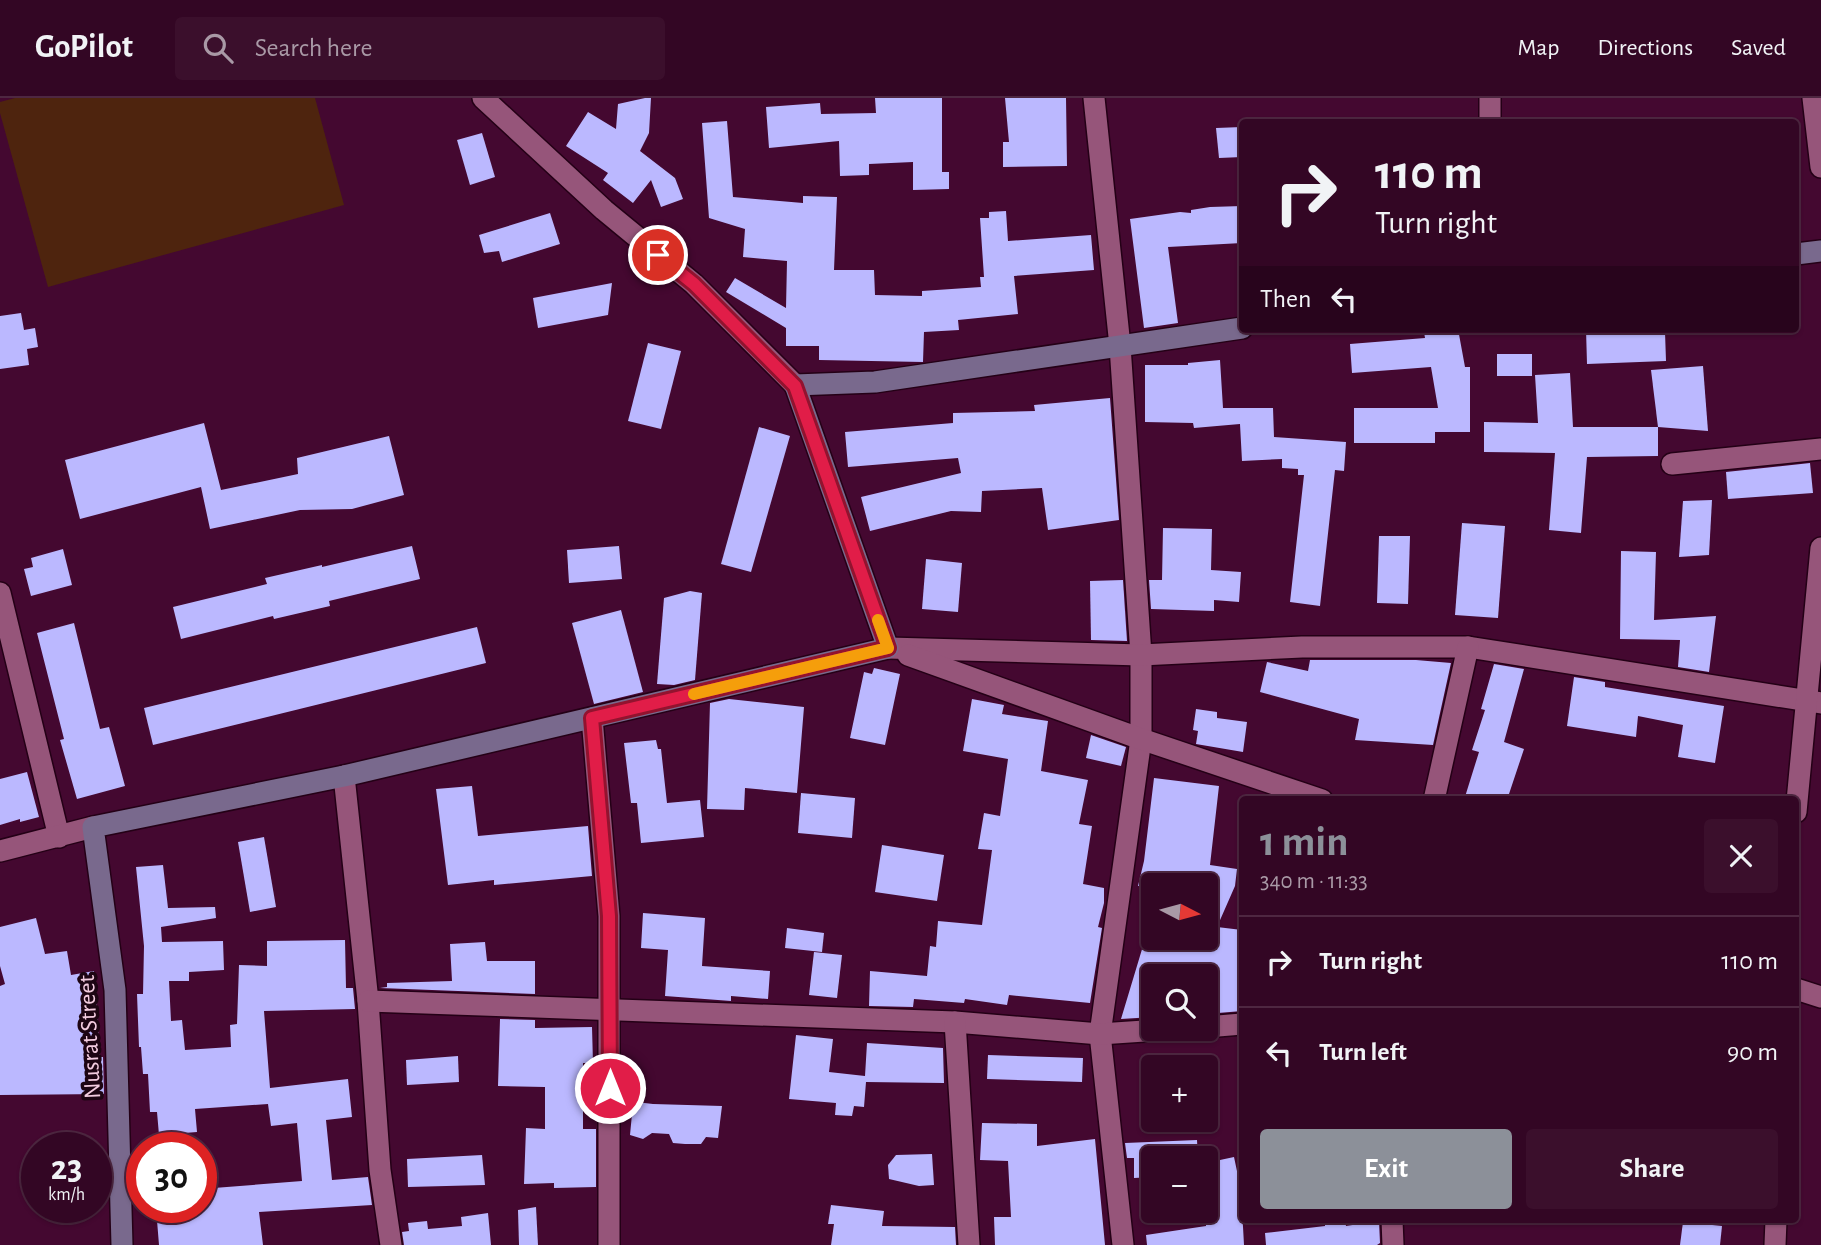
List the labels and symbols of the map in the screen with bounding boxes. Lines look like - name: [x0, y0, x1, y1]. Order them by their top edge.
- pin: [628, 225, 688, 285]
- north arrow: [1141, 873, 1218, 950]
- street label: Nusrat Street: [75, 974, 105, 1099]
- position arrow: [573, 1051, 647, 1125]
- speed limit sign: 30: [126, 1132, 217, 1223]

